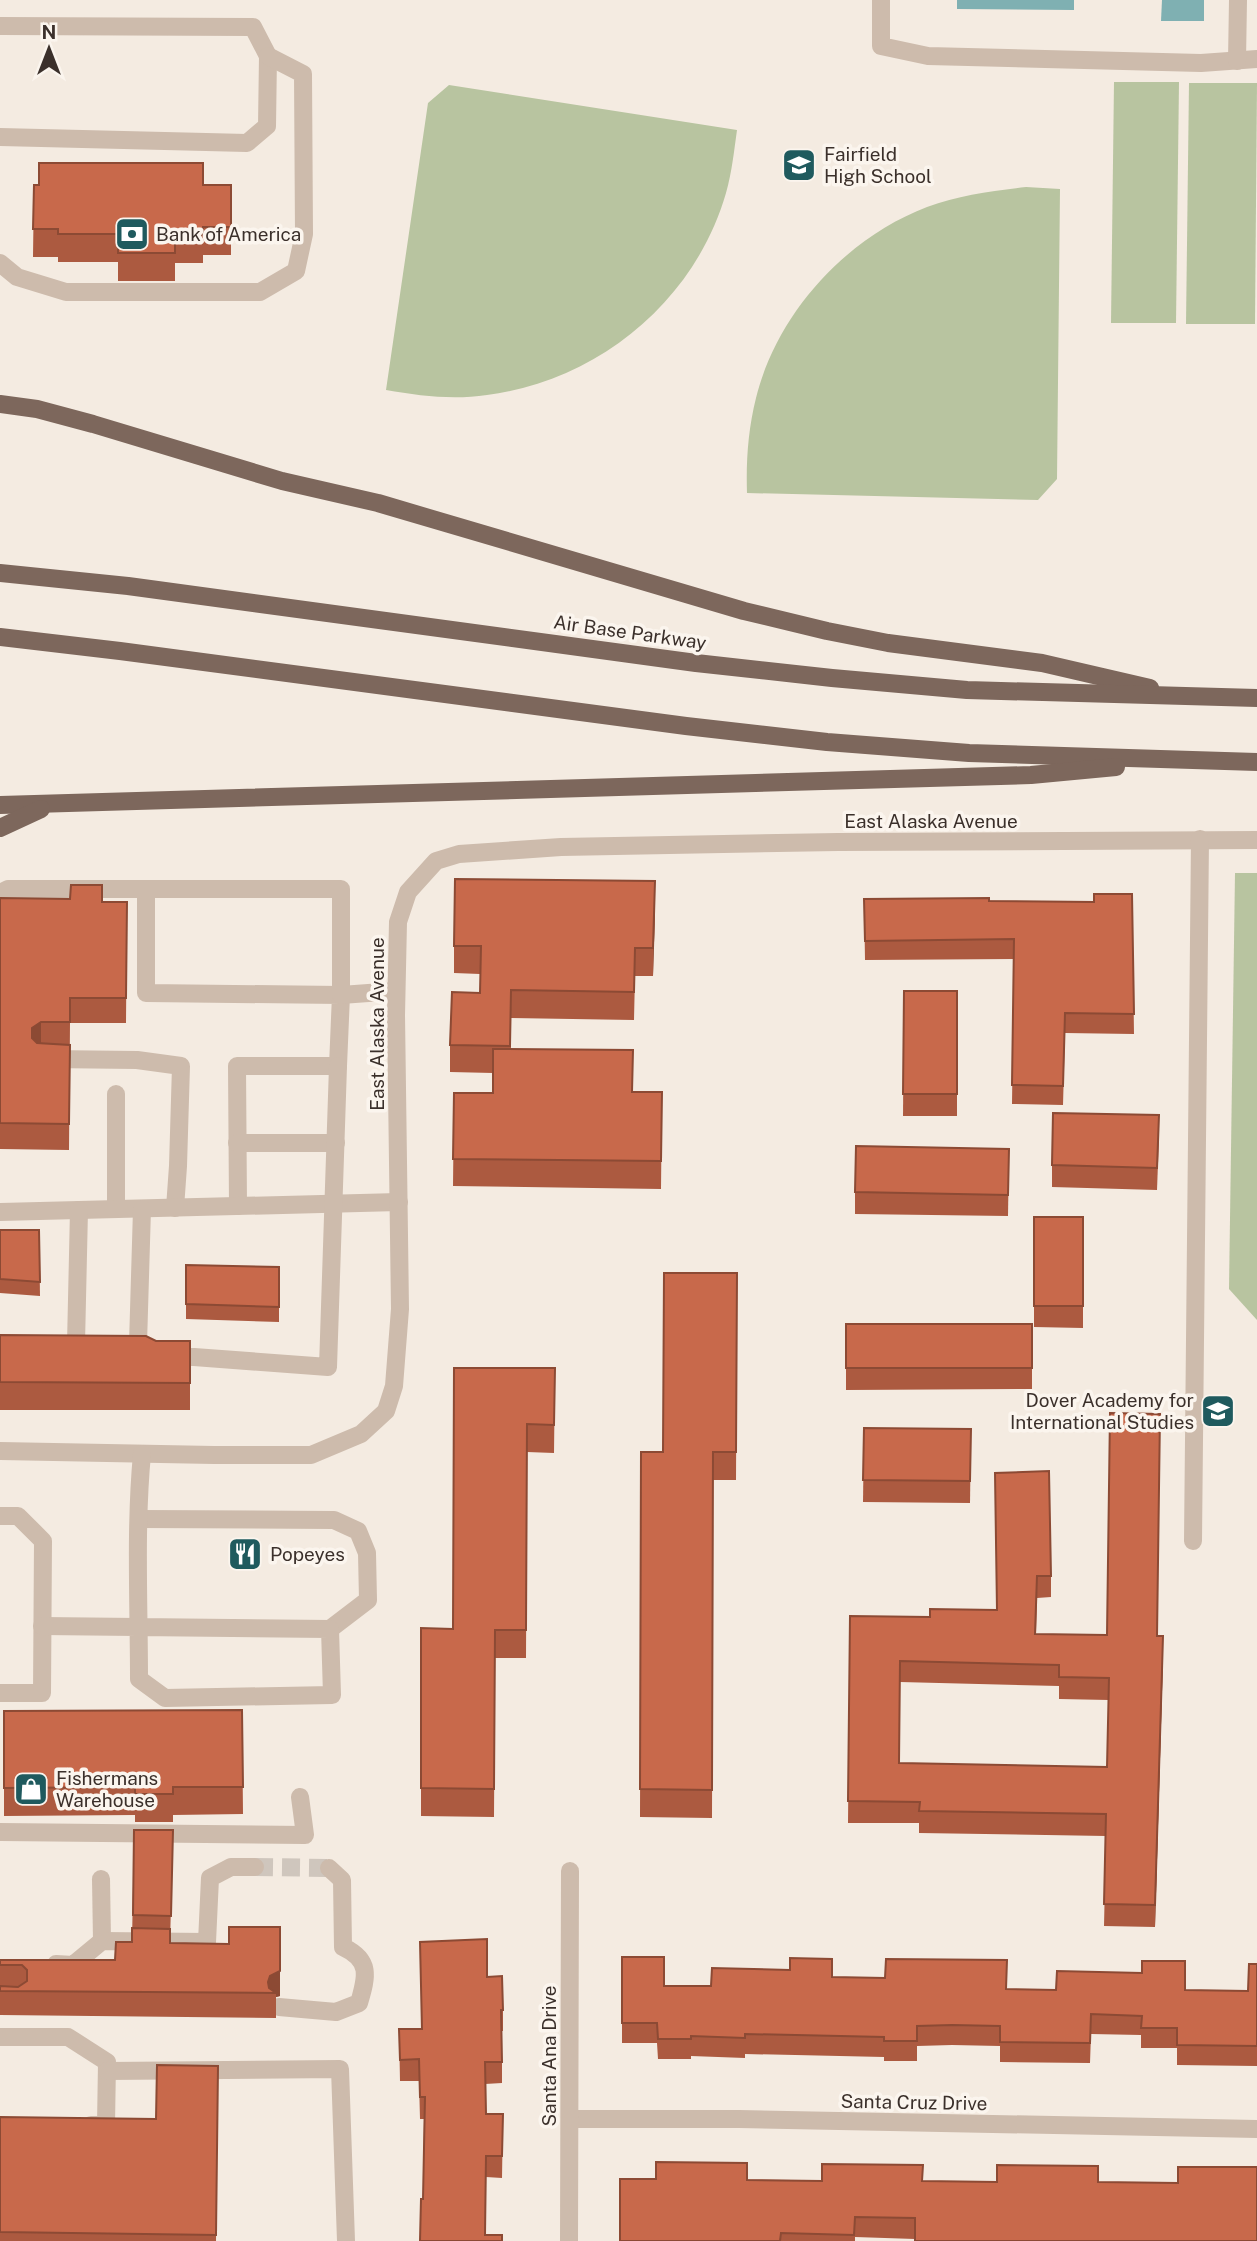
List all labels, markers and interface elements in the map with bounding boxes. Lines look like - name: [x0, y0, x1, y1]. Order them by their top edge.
- north arrow: [14, 14, 84, 84]
- text: N: [42, 21, 56, 43]
- place label: Fairfield High School: [824, 143, 932, 187]
- school or university icon: Fairfield High School: [780, 146, 818, 184]
- bank icon: Bank of America: [113, 215, 151, 253]
- place label: Bank of America: [156, 223, 301, 245]
- street label: Air Base Parkway: [552, 610, 708, 654]
- street label: East Alaska Avenue: [844, 810, 1018, 832]
- street label: East Alaska Avenue: [366, 937, 388, 1111]
- place label: Dover Academy for International Studies: [1010, 1389, 1194, 1433]
- school or university icon: Dover Academy for International Studies: [1199, 1392, 1237, 1430]
- restaurant icon: Popeyes: [226, 1535, 264, 1573]
- place label: Popeyes: [270, 1543, 345, 1565]
- place label: Fishermans Warehouse: [56, 1767, 158, 1811]
- shop icon: Fishermans Warehouse: [12, 1770, 50, 1808]
- street label: Santa Ana Drive: [538, 1985, 560, 2127]
- street label: Santa Cruz Drive: [840, 2090, 988, 2114]

